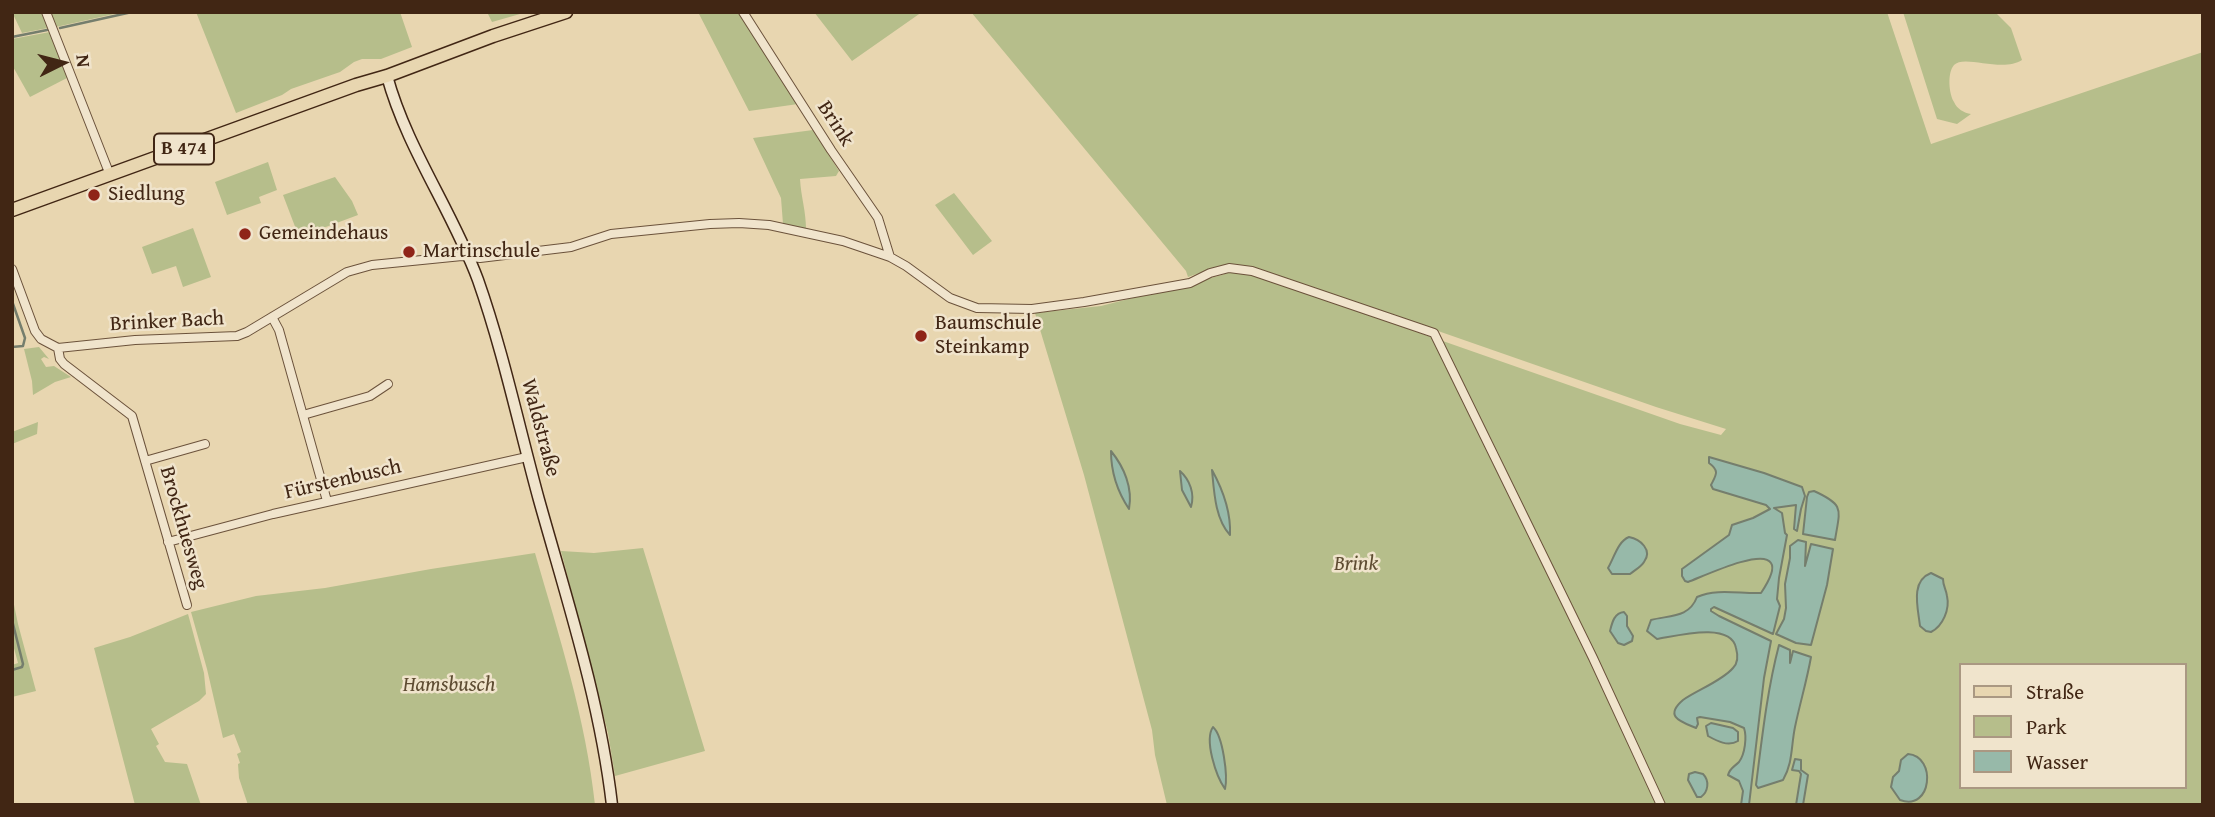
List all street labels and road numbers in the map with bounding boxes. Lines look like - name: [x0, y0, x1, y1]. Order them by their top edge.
- street label: Brink: [811, 97, 859, 151]
- road number: B 474: [154, 134, 214, 164]
- street label: Brinker Bach: [109, 306, 225, 338]
- street label: Waldstraße: [515, 376, 565, 480]
- street label: Fürstenbusch: [282, 454, 404, 506]
- street label: Brockhuesweg: [153, 464, 213, 592]

